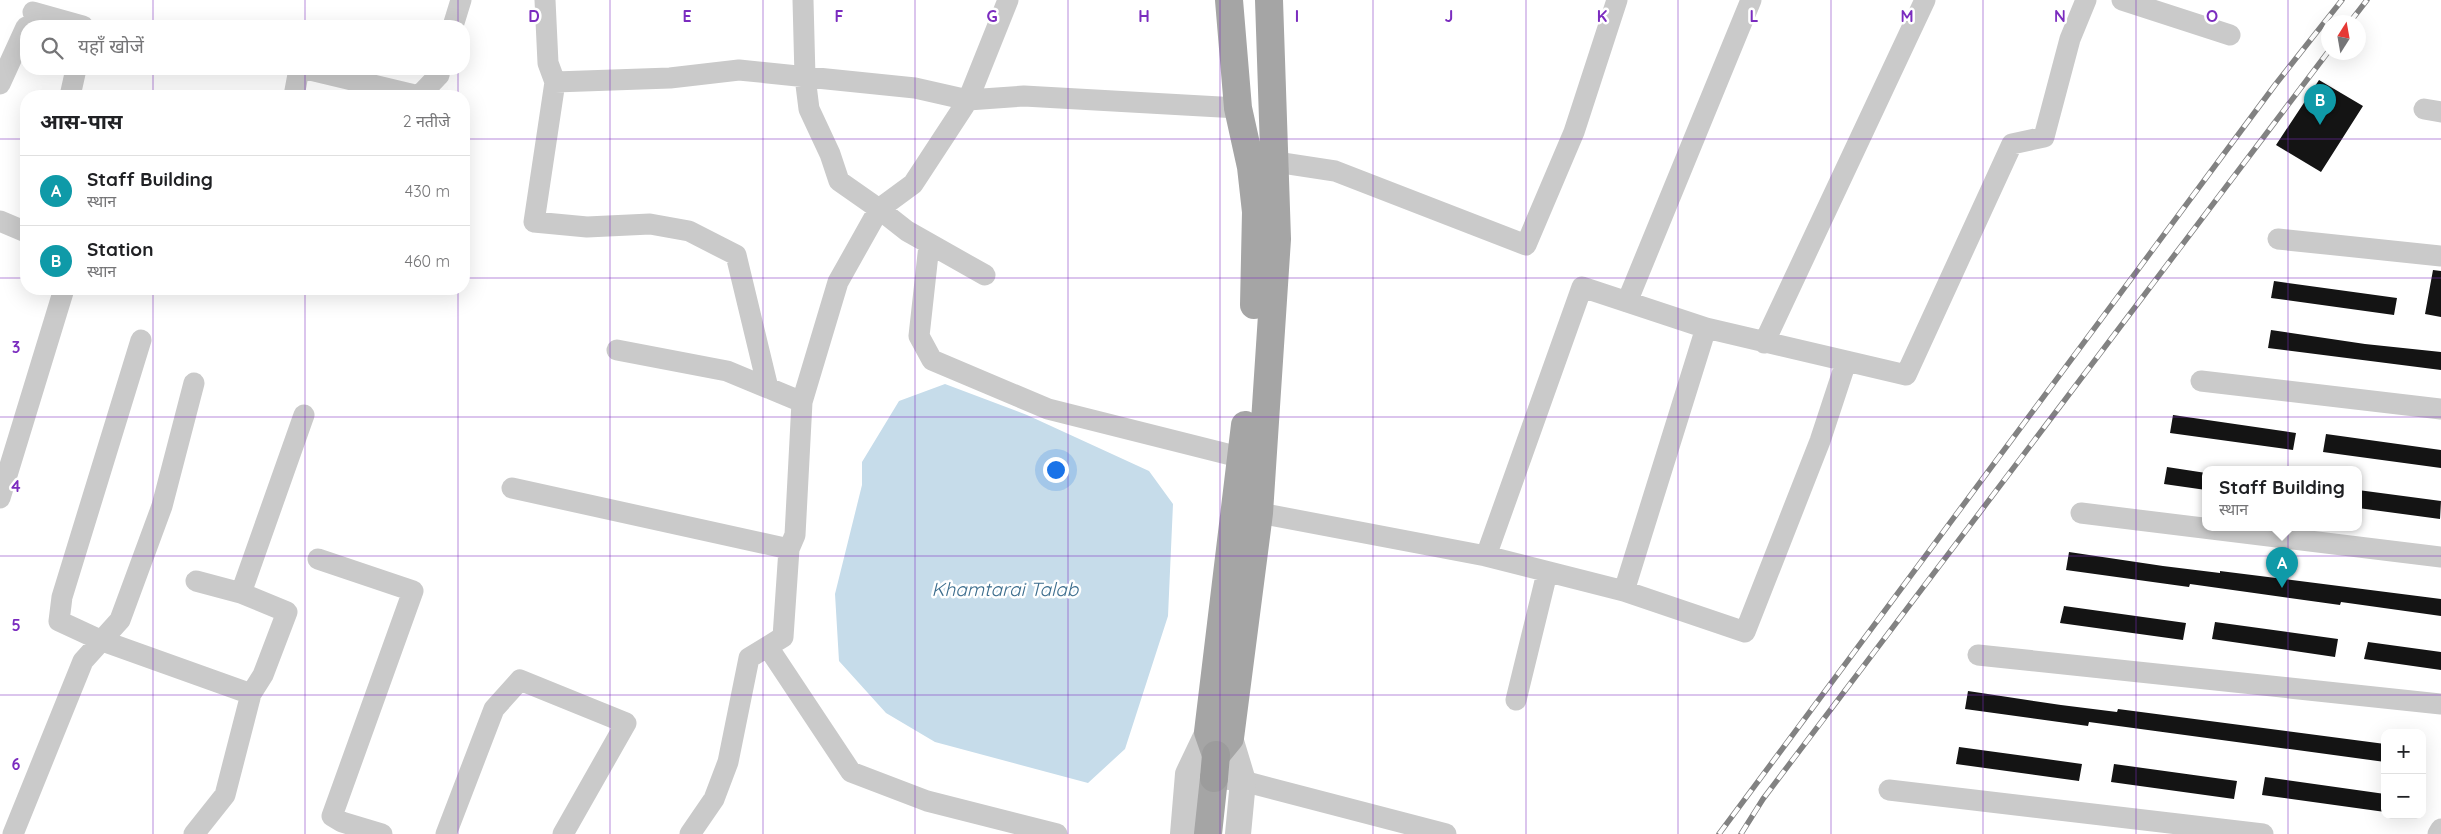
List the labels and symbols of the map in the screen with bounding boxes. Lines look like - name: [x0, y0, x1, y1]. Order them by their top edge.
- text: D: [528, 6, 540, 26]
- text: E: [682, 6, 692, 26]
- text: F: [835, 6, 844, 26]
- text: G: [986, 6, 998, 26]
- text: H: [1138, 6, 1150, 26]
- text: I: [1295, 6, 1299, 26]
- text: J: [1445, 6, 1453, 26]
- text: K: [1597, 6, 1607, 26]
- text: L: [1750, 6, 1759, 26]
- text: M: [1900, 6, 1914, 26]
- text: N: [2054, 6, 2066, 26]
- text: O: [2206, 6, 2218, 26]
- north arrow: [2321, 15, 2366, 60]
- pin: B: [2304, 84, 2336, 125]
- text: 3: [12, 337, 20, 357]
- your location: [1043, 457, 1069, 483]
- text: 4: [11, 476, 21, 496]
- pin: A: [2266, 547, 2298, 588]
- water label: Khamtarai Talab: [932, 577, 1080, 601]
- text: 5: [11, 615, 21, 635]
- text: 6: [12, 754, 21, 774]

